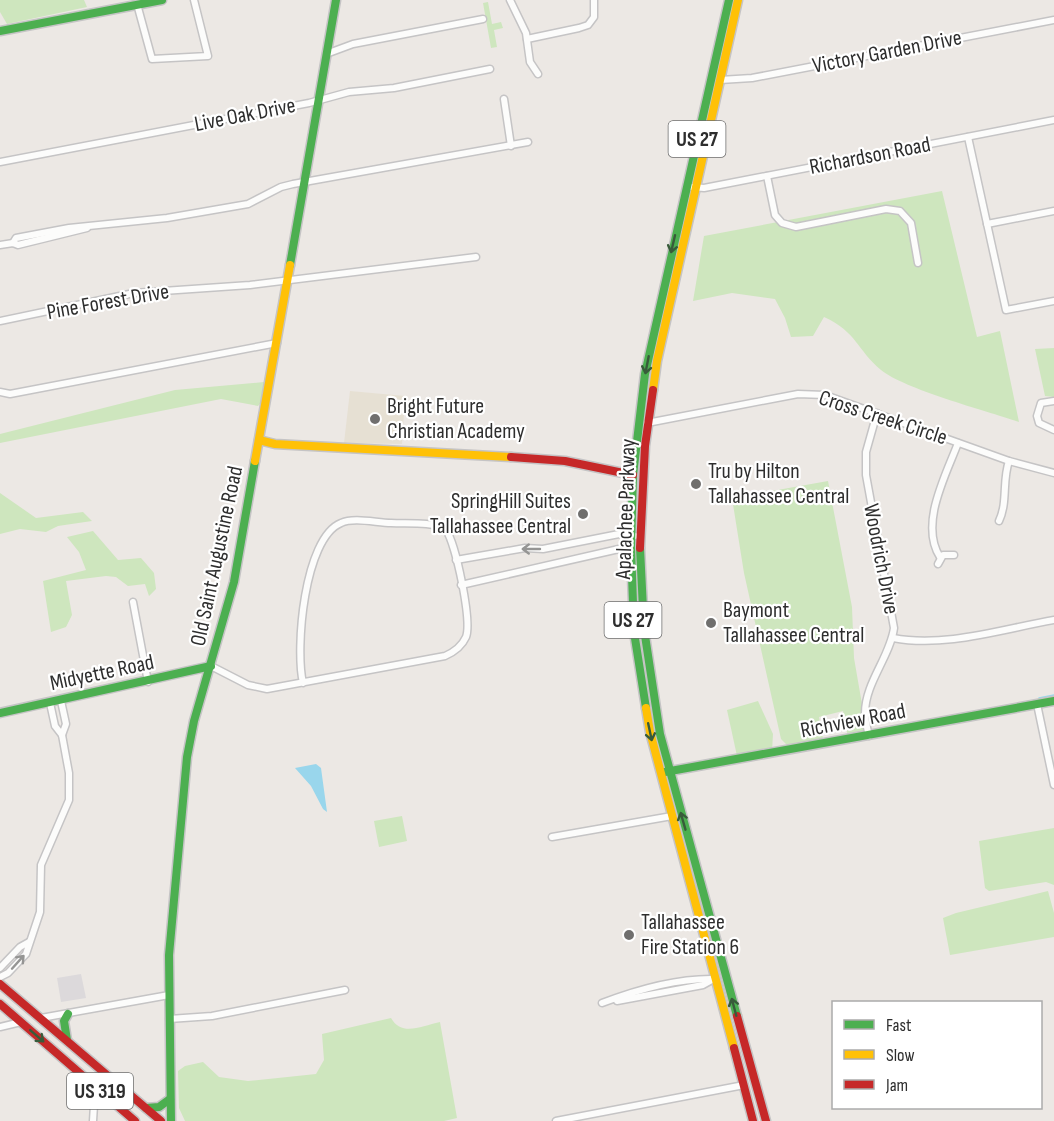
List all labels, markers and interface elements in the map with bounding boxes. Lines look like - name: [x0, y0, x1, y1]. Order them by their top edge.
- street label: Victory Garden Drive: [810, 24, 964, 80]
- street label: Live Oak Drive: [192, 92, 298, 138]
- road number: US 27: [668, 121, 726, 157]
- street label: Richardson Road: [807, 131, 933, 181]
- one-way arrow: [667, 234, 679, 253]
- street label: Pine Forest Drive: [45, 278, 171, 326]
- one-way arrow: [641, 355, 652, 375]
- street label: Cross Creek Circle: [815, 385, 951, 451]
- place label: Bright Future Christian Academy: [387, 393, 525, 445]
- marker: Bright Future Christian Academy: [368, 412, 382, 426]
- street label: Apalachee Parkway: [610, 438, 642, 581]
- place label: Tru by Hilton Tallahassee Central: [708, 458, 849, 510]
- street label: Old Saint Augustine Road: [185, 464, 249, 648]
- marker: Tru by Hilton Tallahassee Central: [689, 477, 703, 491]
- place label: SpringHill Suites Tallahassee Central: [430, 488, 571, 540]
- street label: Woodrich Drive: [857, 501, 905, 617]
- marker: SpringHill Suites Tallahassee Central: [576, 507, 590, 521]
- one-way arrow: [522, 543, 542, 555]
- place label: Baymont Tallahassee Central: [723, 597, 864, 649]
- road number: US 27: [604, 602, 662, 638]
- marker: Baymont Tallahassee Central: [704, 616, 718, 630]
- street label: Midyette Road: [48, 649, 156, 697]
- street label: Richview Road: [798, 698, 908, 744]
- one-way arrow: [645, 722, 656, 741]
- one-way arrow: [677, 812, 688, 831]
- place label: Tallahassee Fire Station 6: [641, 909, 739, 961]
- marker: Tallahassee Fire Station 6: [622, 928, 636, 942]
- one-way arrow: [11, 955, 25, 970]
- one-way arrow: [728, 998, 739, 1017]
- legend: [832, 1001, 1042, 1109]
- text: Fast: [886, 1015, 912, 1036]
- one-way arrow: [29, 1029, 44, 1043]
- text: Slow: [886, 1045, 915, 1066]
- road number: US 319: [67, 1073, 133, 1109]
- text: Jam: [885, 1075, 908, 1096]

